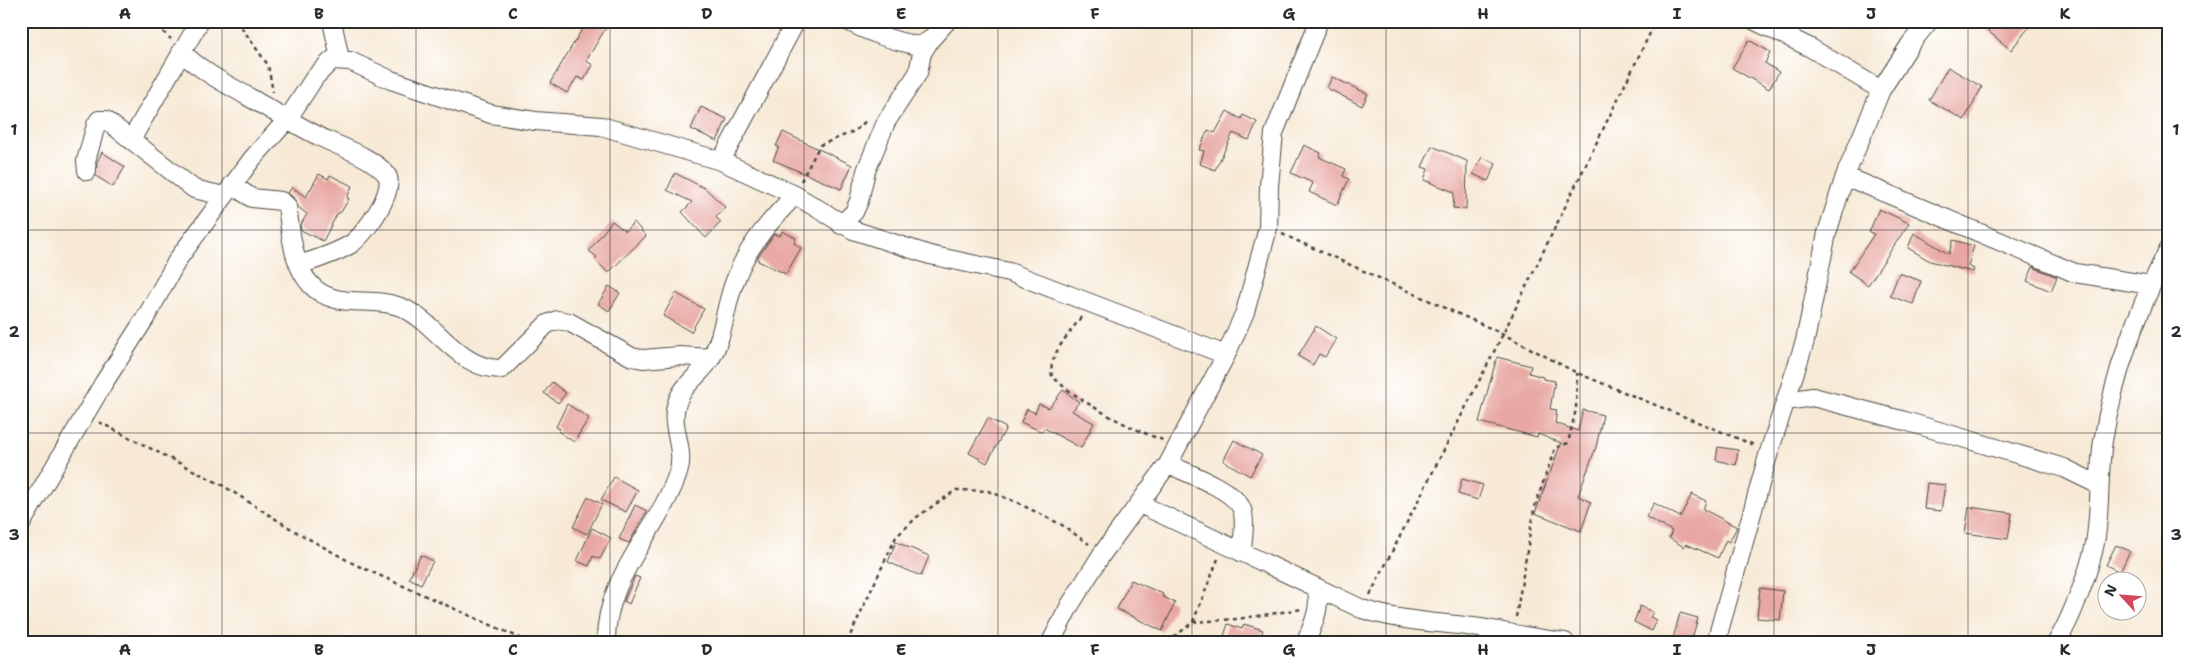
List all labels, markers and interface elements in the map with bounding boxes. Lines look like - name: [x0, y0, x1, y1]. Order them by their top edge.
- text: A: [119, 3, 131, 24]
- text: B: [314, 3, 324, 24]
- text: C: [508, 3, 518, 24]
- text: D: [701, 3, 713, 24]
- text: E: [896, 3, 906, 24]
- text: F: [1090, 3, 1100, 24]
- text: G: [1283, 3, 1296, 24]
- text: H: [1477, 3, 1489, 24]
- text: I: [1673, 3, 1682, 24]
- text: J: [1866, 3, 1876, 24]
- text: K: [2060, 3, 2071, 24]
- text: 1: [10, 119, 18, 140]
- text: 1: [2172, 119, 2180, 140]
- text: 2: [8, 321, 20, 342]
- text: 2: [2170, 321, 2182, 342]
- text: 3: [8, 524, 20, 545]
- text: 3: [2170, 524, 2182, 545]
- north arrow: [2098, 570, 2148, 620]
- text: N: [2100, 581, 2121, 599]
- text: A: [119, 639, 131, 660]
- text: B: [314, 639, 324, 660]
- text: C: [508, 639, 518, 660]
- text: D: [701, 639, 713, 660]
- text: E: [896, 639, 906, 660]
- text: F: [1090, 639, 1100, 660]
- text: G: [1283, 639, 1296, 660]
- text: H: [1477, 639, 1489, 660]
- text: I: [1673, 639, 1682, 660]
- text: J: [1866, 639, 1876, 660]
- text: K: [2060, 639, 2071, 660]

